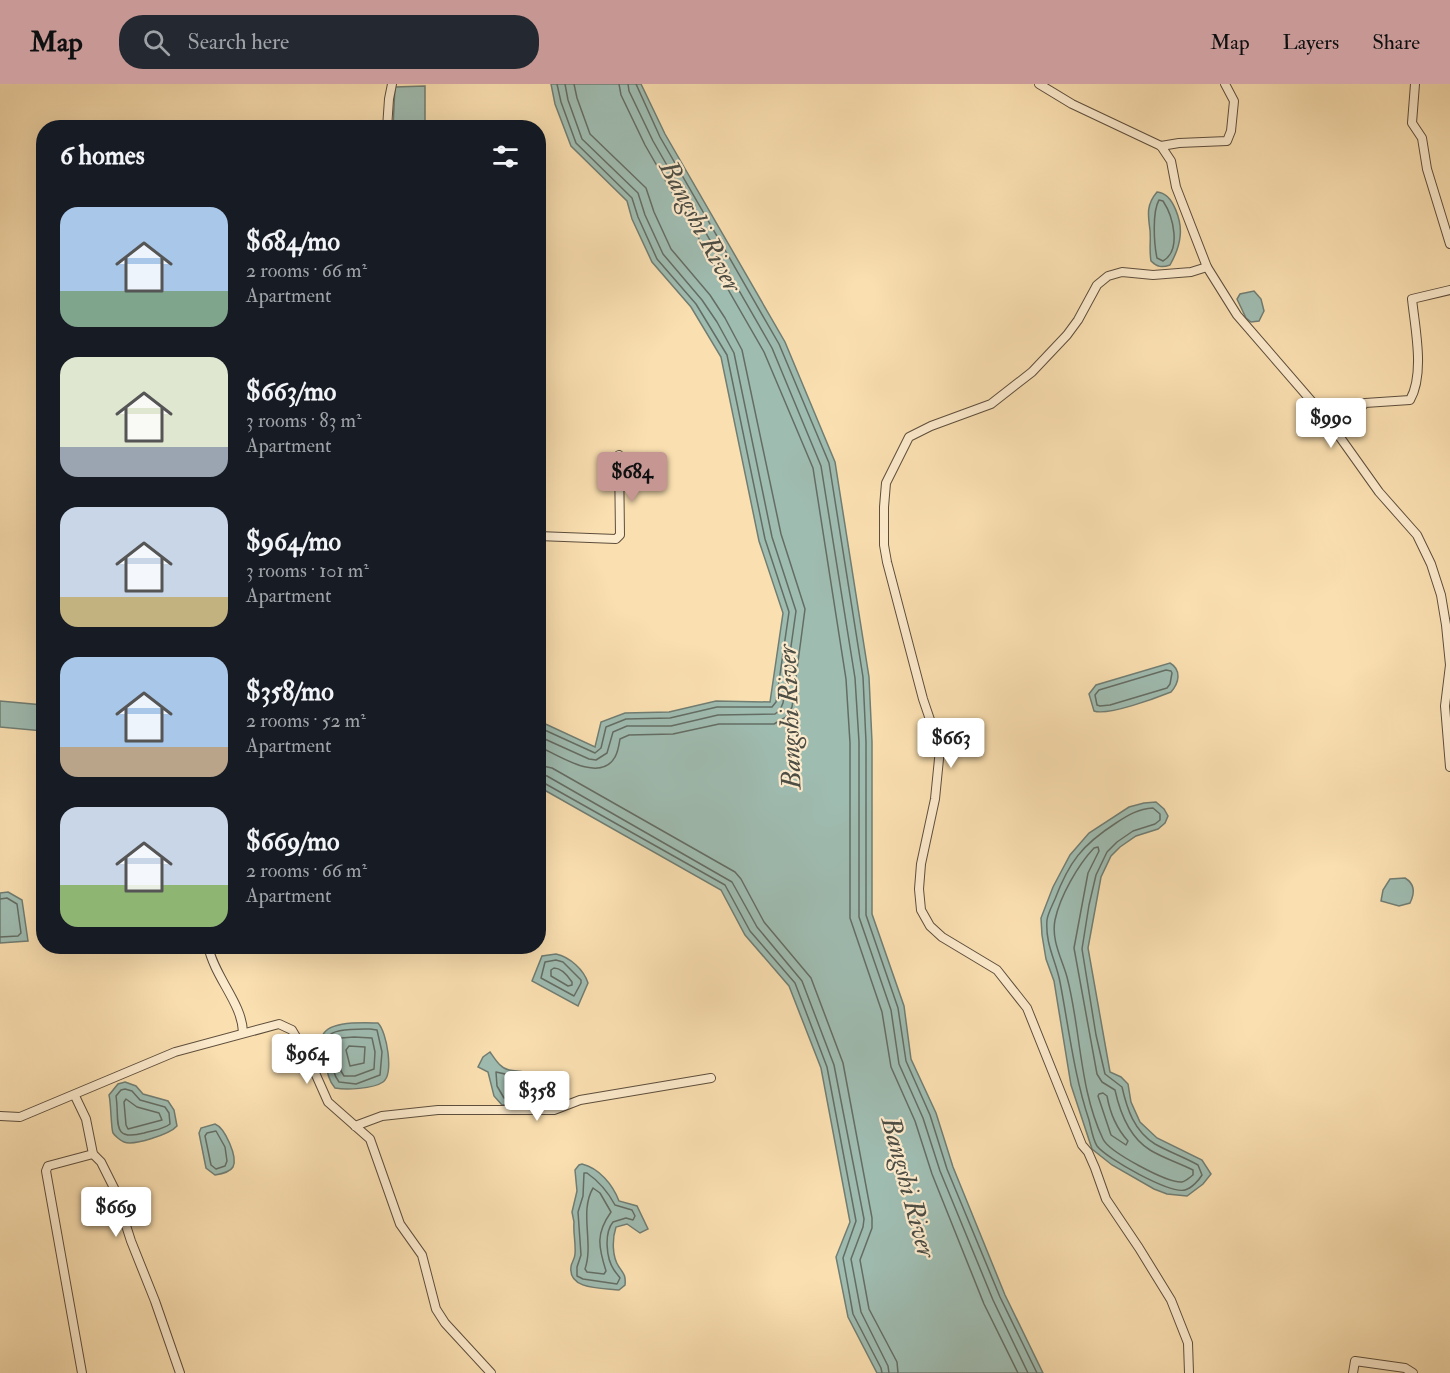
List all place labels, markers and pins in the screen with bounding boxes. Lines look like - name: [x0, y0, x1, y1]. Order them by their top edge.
- pin: $990: [1295, 398, 1367, 449]
- pin: $684: [596, 452, 668, 503]
- pin: $663: [915, 718, 987, 769]
- pin: $964: [271, 1034, 343, 1085]
- pin: $358: [501, 1071, 573, 1122]
- pin: $669: [80, 1187, 152, 1238]

